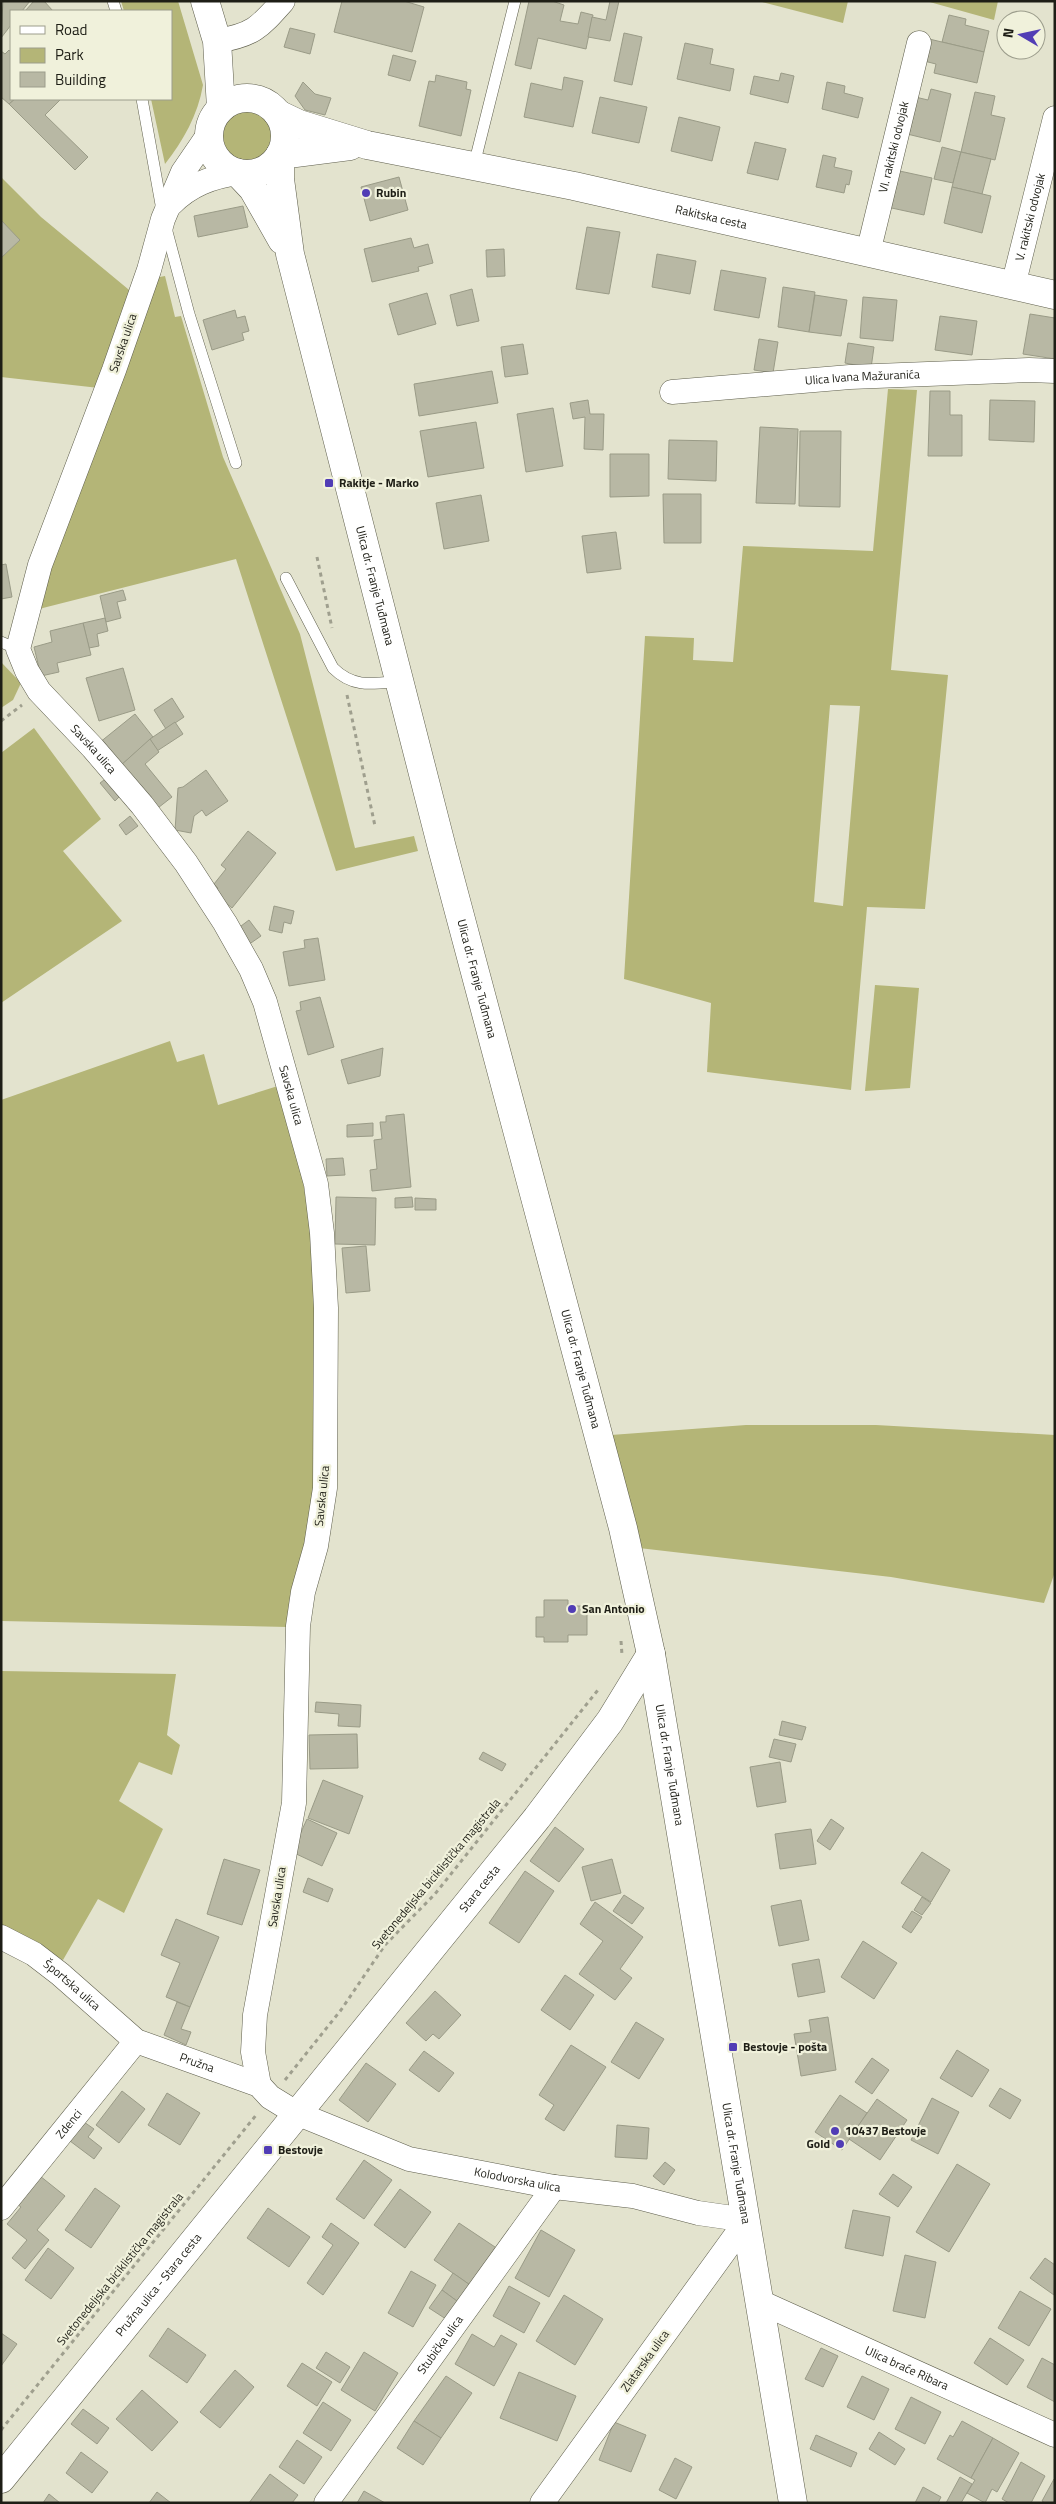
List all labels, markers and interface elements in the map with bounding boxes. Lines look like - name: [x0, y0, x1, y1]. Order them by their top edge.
- legend: [10, 10, 172, 100]
- north arrow: [996, 10, 1046, 60]
- text: Road: [55, 18, 87, 41]
- text: N: [997, 26, 1019, 39]
- text: Park: [55, 43, 84, 66]
- text: Building: [55, 68, 106, 91]
- street label: VI. rakitski odvojak: [873, 99, 914, 195]
- street label: V. rakitski odvojak: [1010, 171, 1050, 263]
- place label: Rubin: [376, 183, 406, 202]
- marker: Rubin: [360, 187, 372, 199]
- street label: Rakitska cesta: [673, 199, 749, 234]
- street label: Savska ulica: [104, 311, 141, 375]
- street label: Ulica Ivana Mažuranića: [804, 364, 920, 390]
- place label: Rakitje - Marko: [339, 473, 419, 492]
- marker: Rakitje - Marko: [323, 477, 335, 489]
- street label: Ulica dr. Franje Tuđmana: [351, 524, 400, 647]
- street label: Savska ulica: [66, 720, 121, 778]
- street label: Ulica dr. Franje Tuđmana: [452, 917, 502, 1040]
- street label: Savska ulica: [274, 1063, 309, 1127]
- street label: Ulica dr. Franje Tuđmana: [556, 1307, 606, 1431]
- street label: Savska ulica: [309, 1465, 334, 1527]
- place label: San Antonio: [582, 1599, 645, 1618]
- marker: San Antonio: [566, 1603, 578, 1615]
- street label: Ulica dr. Franje Tuđmana: [651, 1703, 690, 1827]
- street label: Svetonedeljska biciklistička magistrala: [366, 1794, 505, 1953]
- street label: Stara cesta: [454, 1860, 504, 1916]
- street label: Savska ulica: [262, 1865, 291, 1929]
- street label: Športska ulica: [39, 1954, 105, 2015]
- place label: Bestovje - pošta: [743, 2037, 827, 2056]
- marker: Bestovje - pošta: [727, 2041, 739, 2053]
- street label: Pružna: [177, 2047, 217, 2077]
- street label: Ulica dr. Franje Tuđmana: [717, 2101, 756, 2225]
- street label: Zdenci: [51, 2105, 86, 2143]
- place label: 10437 Bestovje: [845, 2121, 926, 2140]
- marker: 10437 Bestovje: [829, 2125, 841, 2137]
- place label: Gold: [806, 2134, 830, 2153]
- marker: Gold: [834, 2138, 846, 2150]
- place label: Bestovje: [278, 2140, 323, 2159]
- marker: Bestovje: [262, 2144, 274, 2156]
- street label: Kolodvorska ulica: [473, 2162, 562, 2197]
- street label: Svetonedeljska biciklistička magistrala: [52, 2188, 188, 2349]
- street label: Pružna ulica - Stara cesta: [110, 2229, 206, 2340]
- street label: Stubička ulica: [412, 2311, 467, 2378]
- street label: Zlatarska ulica: [616, 2326, 674, 2396]
- street label: Ulica braće Ribara: [862, 2341, 952, 2395]

